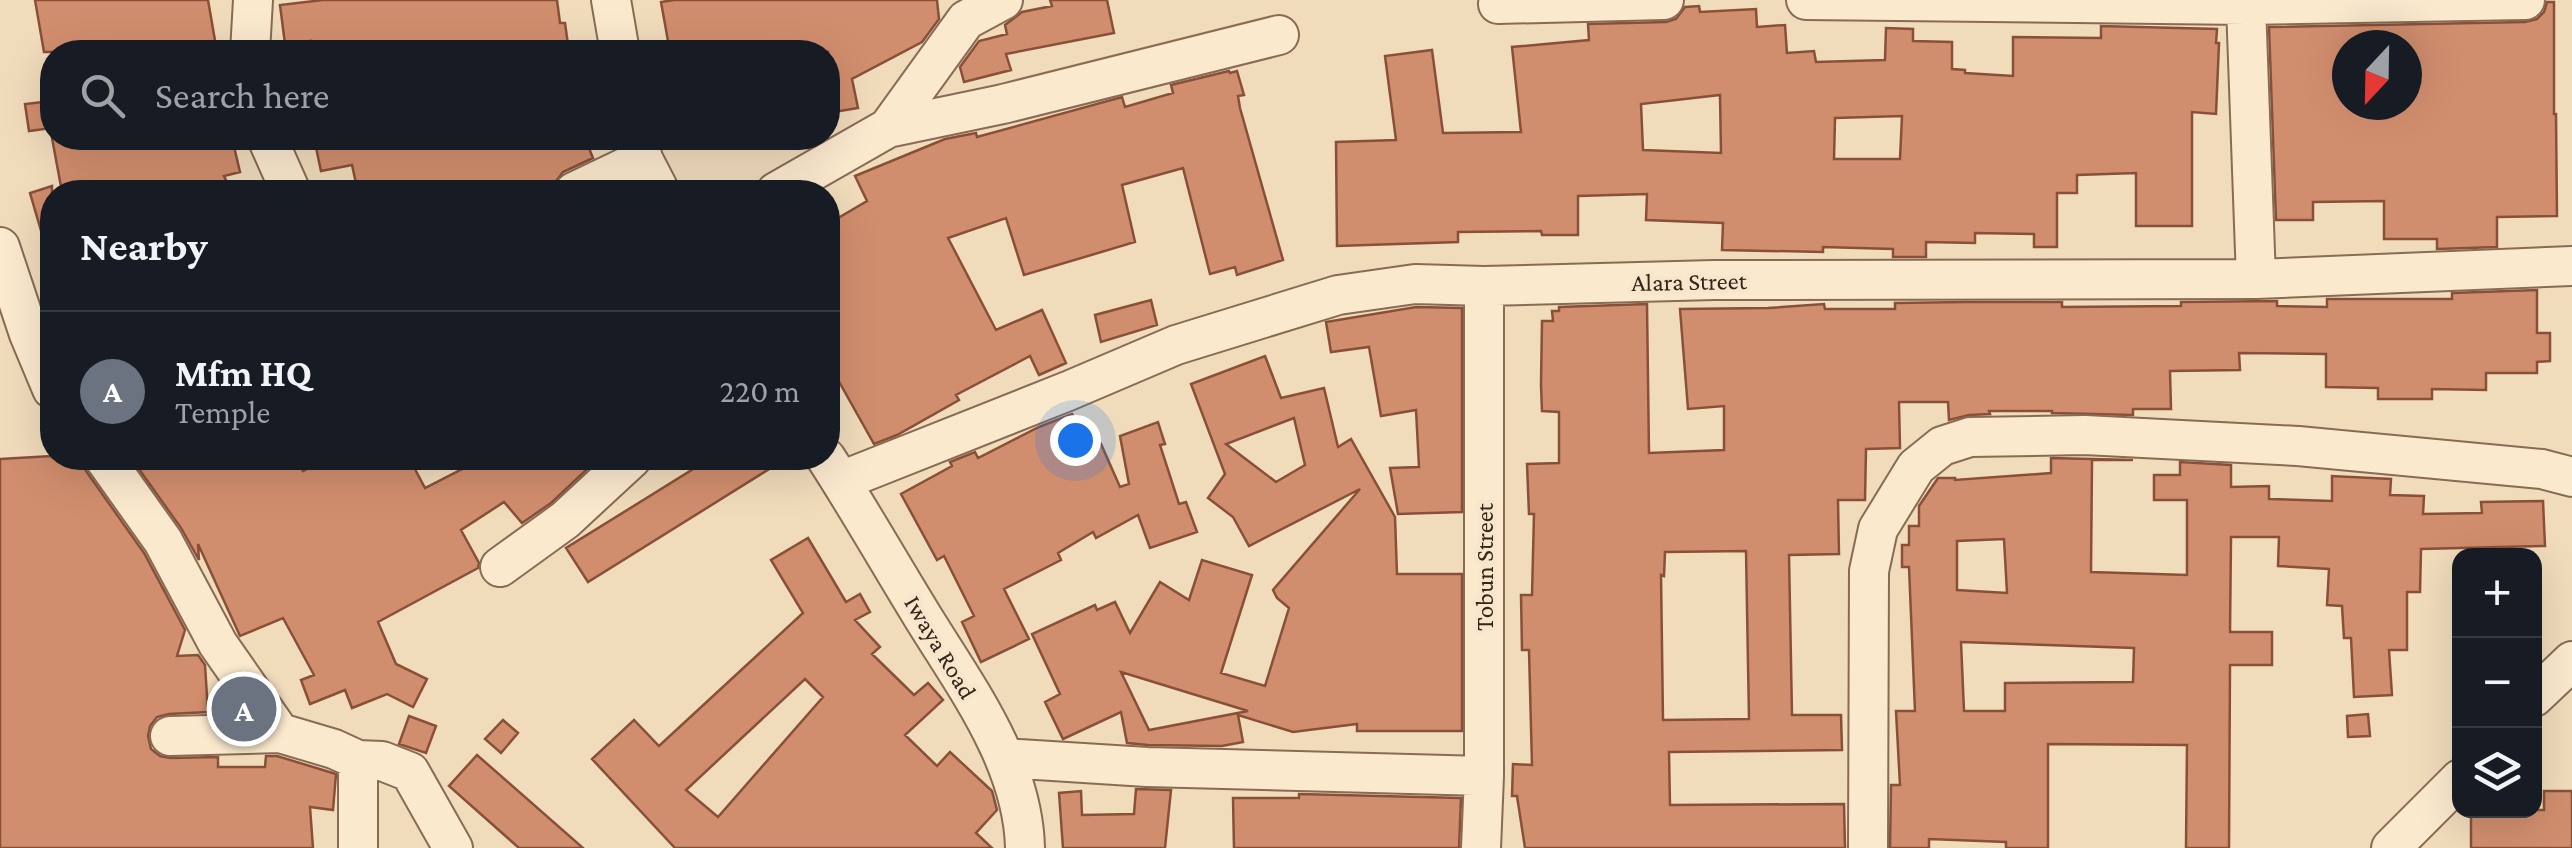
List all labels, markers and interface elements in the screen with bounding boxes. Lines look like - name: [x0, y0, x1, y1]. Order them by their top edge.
- north arrow: [2332, 30, 2422, 120]
- search box: [40, 40, 840, 150]
- icon: search: [75, 68, 130, 123]
- text: Search here: [155, 74, 329, 116]
- text: Nearby: [80, 222, 208, 269]
- street label: Alara Street: [1631, 267, 1748, 296]
- text: Mfm HQ: [175, 352, 312, 394]
- text: A: [103, 373, 122, 409]
- text: 220 m: [720, 373, 800, 409]
- text: Temple: [175, 394, 270, 430]
- your location: [1050, 415, 1101, 466]
- street label: Tobun Street: [1471, 502, 1498, 631]
- map controls: [2452, 548, 2542, 818]
- button: +: [2452, 548, 2542, 638]
- street label: Iwaya Road: [898, 591, 982, 704]
- button: −: [2452, 638, 2542, 728]
- pin: A: [212, 672, 276, 746]
- button: layers: [2452, 728, 2542, 818]

